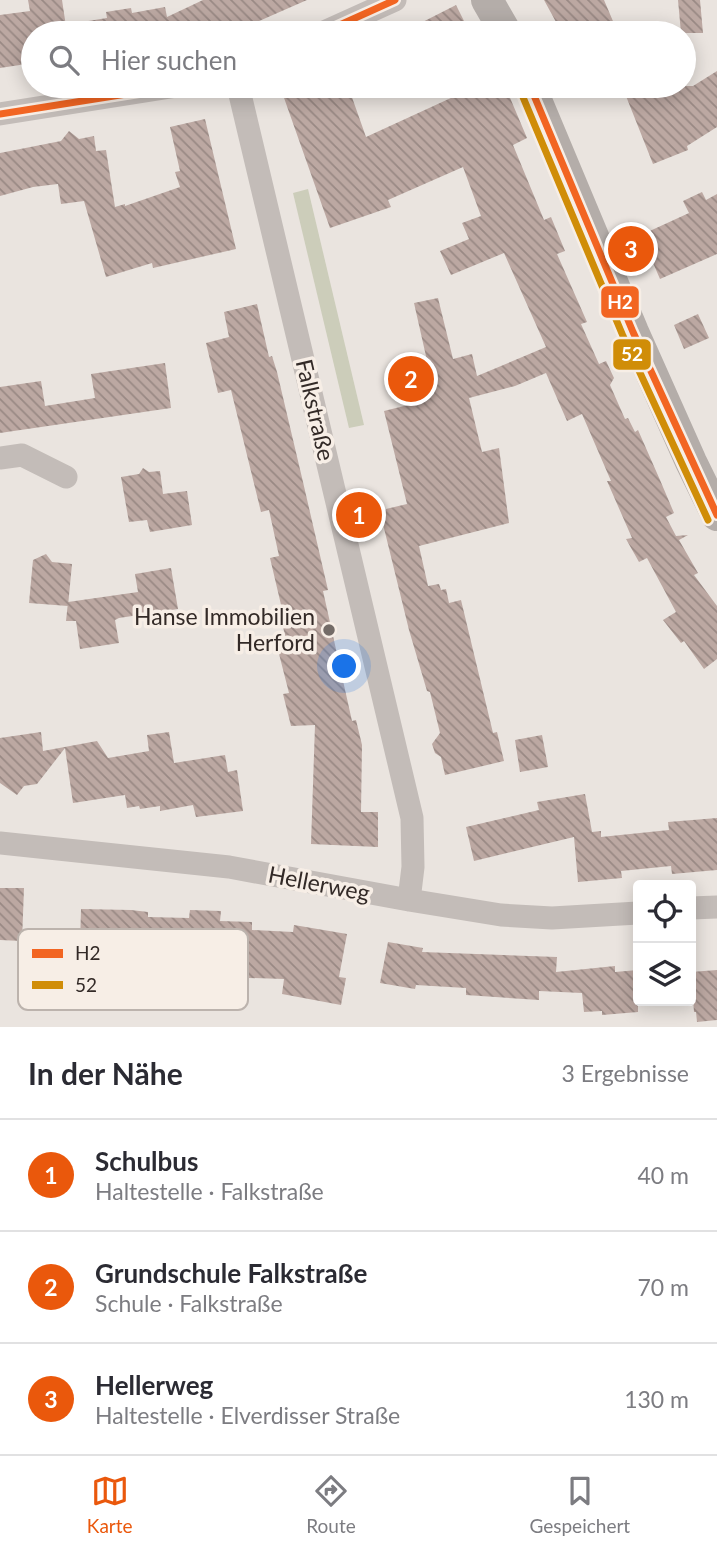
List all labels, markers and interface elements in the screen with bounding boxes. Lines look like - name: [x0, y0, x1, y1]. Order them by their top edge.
- search box: [21, 21, 696, 98]
- icon: search: [45, 41, 83, 79]
- text: Hier suchen: [101, 44, 237, 76]
- pin: 3: [608, 223, 654, 275]
- line badge: H2: [600, 285, 640, 319]
- text: H2: [607, 290, 633, 313]
- line badge: 52: [612, 338, 652, 371]
- text: 52: [621, 342, 643, 365]
- pin: 2: [388, 353, 434, 405]
- street label: Falkstraße: [291, 356, 341, 463]
- pin: 1: [336, 489, 382, 541]
- place label: Hanse Immobilien Herford: [134, 602, 315, 656]
- marker: Hanse Immobilien Herford: [321, 622, 337, 638]
- your location: [327, 649, 361, 683]
- street label: Hellerweg: [266, 859, 372, 907]
- map controls: [633, 880, 696, 1006]
- button: locate: [633, 880, 696, 943]
- legend: [18, 929, 248, 1010]
- text: H2: [75, 941, 101, 964]
- button: layers: [633, 943, 696, 1006]
- text: 52: [75, 973, 97, 996]
- text: In der Nähe: [28, 1055, 183, 1091]
- text: 3 Ergebnisse: [561, 1059, 689, 1087]
- text: Schulbus: [95, 1145, 198, 1177]
- text: 1: [44, 1161, 58, 1189]
- text: 40 m: [638, 1161, 689, 1189]
- text: Haltestelle · Falkstraße: [95, 1177, 324, 1205]
- text: Grundschule Falkstraße: [95, 1257, 367, 1289]
- text: 2: [44, 1273, 58, 1301]
- text: 70 m: [638, 1273, 689, 1301]
- text: Schule · Falkstraße: [95, 1289, 283, 1317]
- text: Hellerweg: [95, 1369, 213, 1401]
- text: 3: [44, 1385, 58, 1413]
- text: 130 m: [624, 1385, 689, 1413]
- text: Haltestelle · Elverdisser Straße: [95, 1401, 400, 1429]
- tab: Karte: [87, 1472, 133, 1537]
- tab: Route: [306, 1472, 356, 1537]
- tab: Gespeichert: [529, 1472, 630, 1537]

